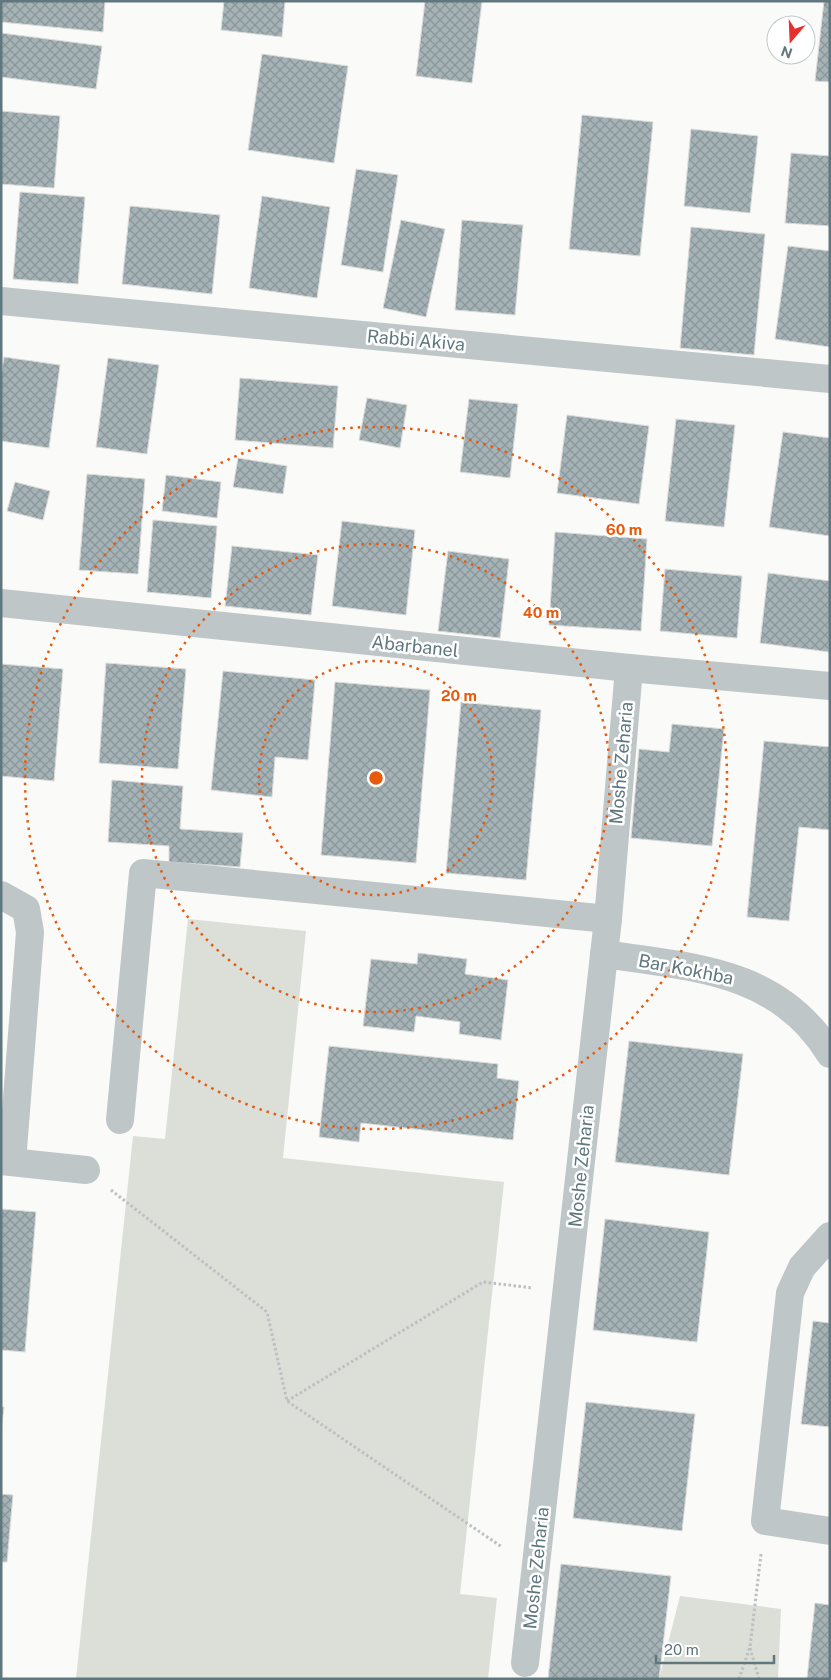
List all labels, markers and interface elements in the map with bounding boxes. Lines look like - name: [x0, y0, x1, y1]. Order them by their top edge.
- north arrow: [766, 15, 816, 65]
- text: N: [779, 43, 795, 62]
- street label: Rabbi Akiva: [366, 325, 466, 355]
- text: 60 m: [606, 521, 642, 538]
- text: 40 m: [523, 604, 559, 621]
- street label: Abarbanel: [371, 631, 459, 661]
- text: 20 m: [441, 687, 477, 704]
- street label: Moshe Zeharia: [605, 701, 637, 825]
- centre of rings: [367, 769, 385, 787]
- street label: Bar Kokhba: [637, 949, 735, 989]
- street label: Moshe Zeharia: [564, 1104, 598, 1228]
- street label: Moshe Zeharia: [519, 1506, 553, 1630]
- scale bar: [656, 1632, 774, 1664]
- text: 20 m: [664, 1641, 699, 1658]

